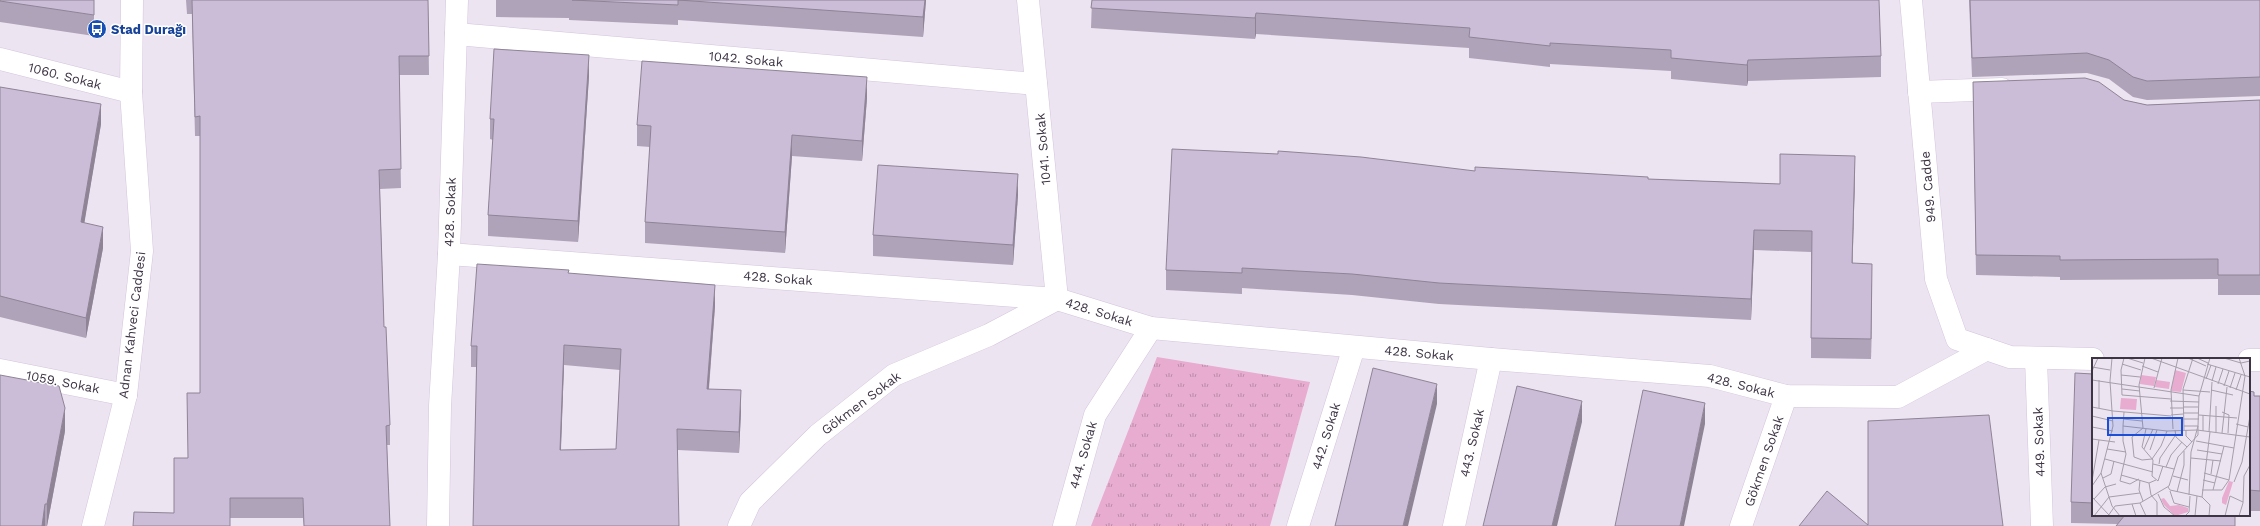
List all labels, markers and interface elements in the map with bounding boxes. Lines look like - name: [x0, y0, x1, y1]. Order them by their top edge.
- bus stop icon: Stad Durağı: [86, 18, 108, 40]
- place label: Stad Durağı: [111, 22, 186, 37]
- street label: 1042. Sokak: [708, 48, 784, 70]
- street label: 1060. Sokak: [27, 60, 104, 92]
- street label: 1041. Sokak: [1032, 112, 1054, 186]
- street label: 949. Cadde: [1917, 151, 1939, 223]
- street label: 428. Sokak: [441, 176, 459, 247]
- street label: Adnan Kahveci Caddesi: [116, 251, 148, 399]
- street label: 428. Sokak: [743, 268, 814, 288]
- street label: 428. Sokak: [1064, 295, 1135, 330]
- street label: 428. Sokak: [1384, 342, 1455, 364]
- inset map: [2092, 358, 2250, 516]
- street label: 1059. Sokak: [25, 368, 102, 397]
- street label: Gökmen Sokak: [819, 368, 904, 438]
- street label: 428. Sokak: [1705, 369, 1777, 401]
- street label: 442. Sokak: [1309, 400, 1344, 471]
- street label: 449. Sokak: [2030, 406, 2048, 477]
- street label: 443. Sokak: [1457, 407, 1487, 479]
- street label: Gökmen Sokak: [1741, 413, 1787, 508]
- street label: 444. Sokak: [1066, 419, 1100, 491]

